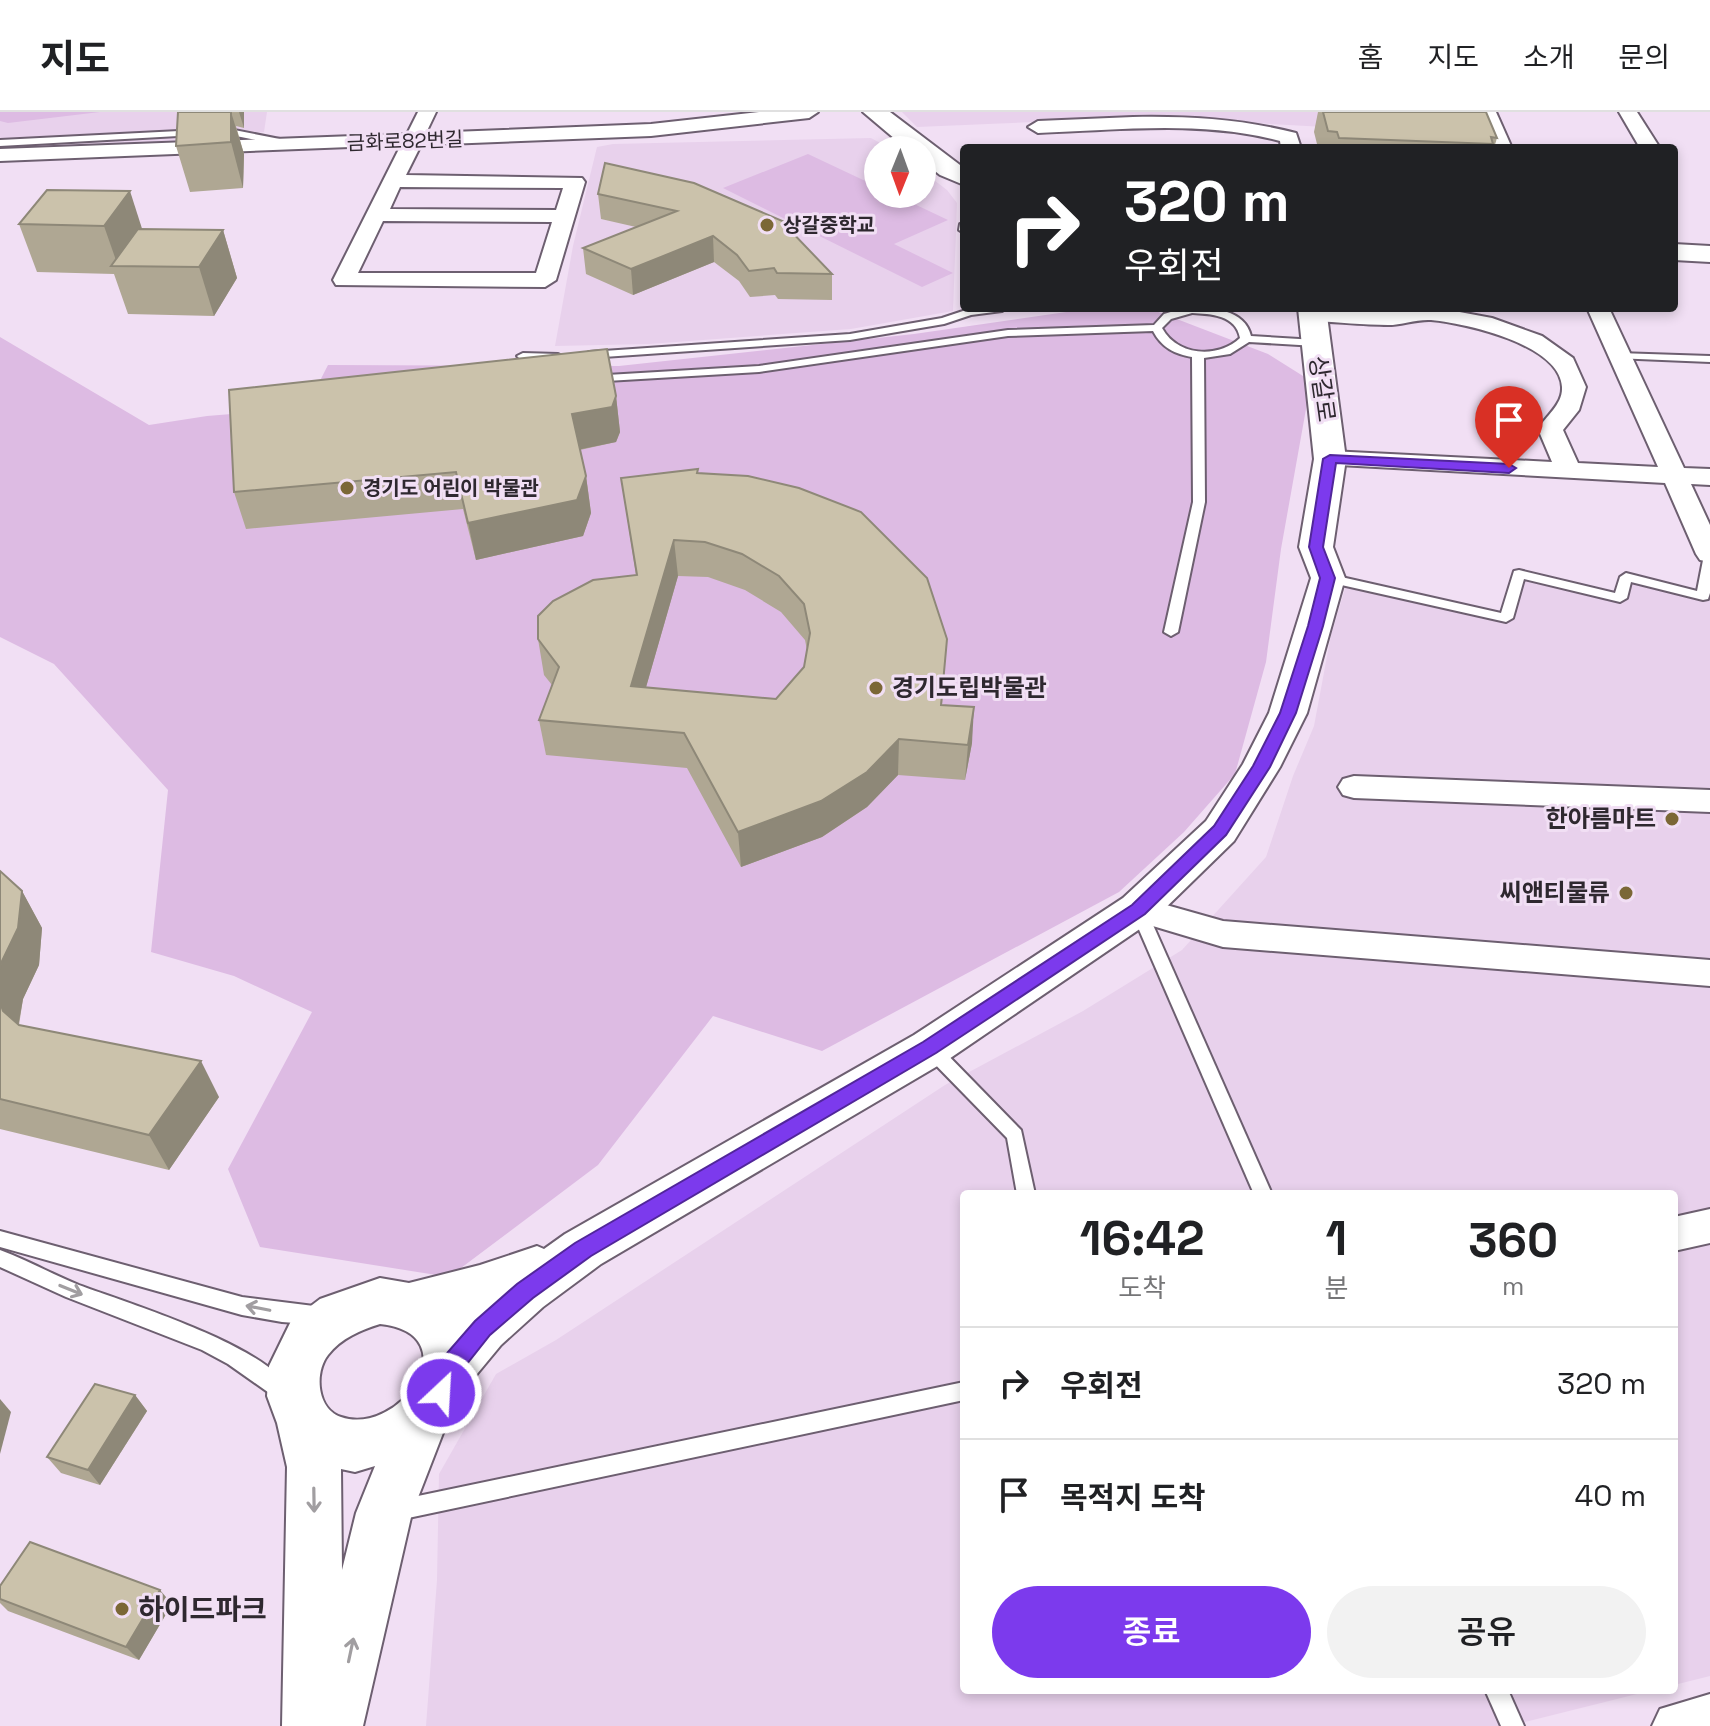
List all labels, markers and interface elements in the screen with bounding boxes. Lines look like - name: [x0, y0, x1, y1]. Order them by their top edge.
- text: 지도: [40, 35, 110, 83]
- text: 홈: [1358, 39, 1383, 75]
- text: 지도: [1427, 39, 1479, 75]
- text: 소개: [1523, 39, 1574, 75]
- text: 문의: [1618, 39, 1670, 75]
- street label: 금화로82번길: [346, 126, 464, 156]
- north arrow: [864, 136, 936, 208]
- map controls: [864, 136, 936, 208]
- text: 320 m: [1124, 166, 1290, 237]
- icon: right: [992, 176, 1096, 280]
- place label: 상갈중학교: [783, 212, 875, 238]
- marker: 상갈중학교: [758, 216, 776, 234]
- text: 우회전: [1124, 243, 1223, 289]
- street label: 상갈로: [1303, 354, 1342, 424]
- pin: [1475, 386, 1543, 468]
- icon: arrive: [1487, 398, 1531, 442]
- place label: 경기도 어린이 박물관: [363, 475, 539, 501]
- marker: 경기도 어린이 박물관: [338, 479, 356, 497]
- place label: 경기도립박물관: [892, 672, 1047, 703]
- marker: 경기도립박물관: [867, 679, 885, 697]
- place label: 한아름마트: [1546, 803, 1656, 834]
- marker: 한아름마트: [1663, 810, 1681, 828]
- place label: 씨앤티물류: [1500, 877, 1610, 908]
- marker: 씨앤티물류: [1617, 884, 1635, 902]
- text: 16:42: [1080, 1208, 1205, 1269]
- text: 1: [1326, 1208, 1347, 1269]
- text: 360: [1468, 1210, 1558, 1271]
- text: m: [1502, 1269, 1524, 1303]
- text: 도착: [1118, 1271, 1166, 1305]
- text: 분: [1324, 1271, 1348, 1305]
- one-way arrow: [58, 1283, 83, 1298]
- one-way arrow: [246, 1299, 271, 1314]
- position arrow: [399, 1351, 483, 1435]
- icon: right: [992, 1361, 1036, 1405]
- text: 320 m: [1557, 1364, 1646, 1403]
- text: 우회전: [1060, 1366, 1143, 1405]
- icon: arrive: [992, 1473, 1036, 1517]
- text: 40 m: [1575, 1476, 1646, 1515]
- text: 목적지 도착: [1060, 1478, 1206, 1517]
- one-way arrow: [307, 1486, 322, 1513]
- button: 종료: [992, 1586, 1311, 1678]
- button: 공유: [1327, 1586, 1646, 1678]
- place label: 하이드파크: [138, 1591, 267, 1627]
- marker: 하이드파크: [113, 1600, 131, 1618]
- one-way arrow: [344, 1638, 359, 1663]

